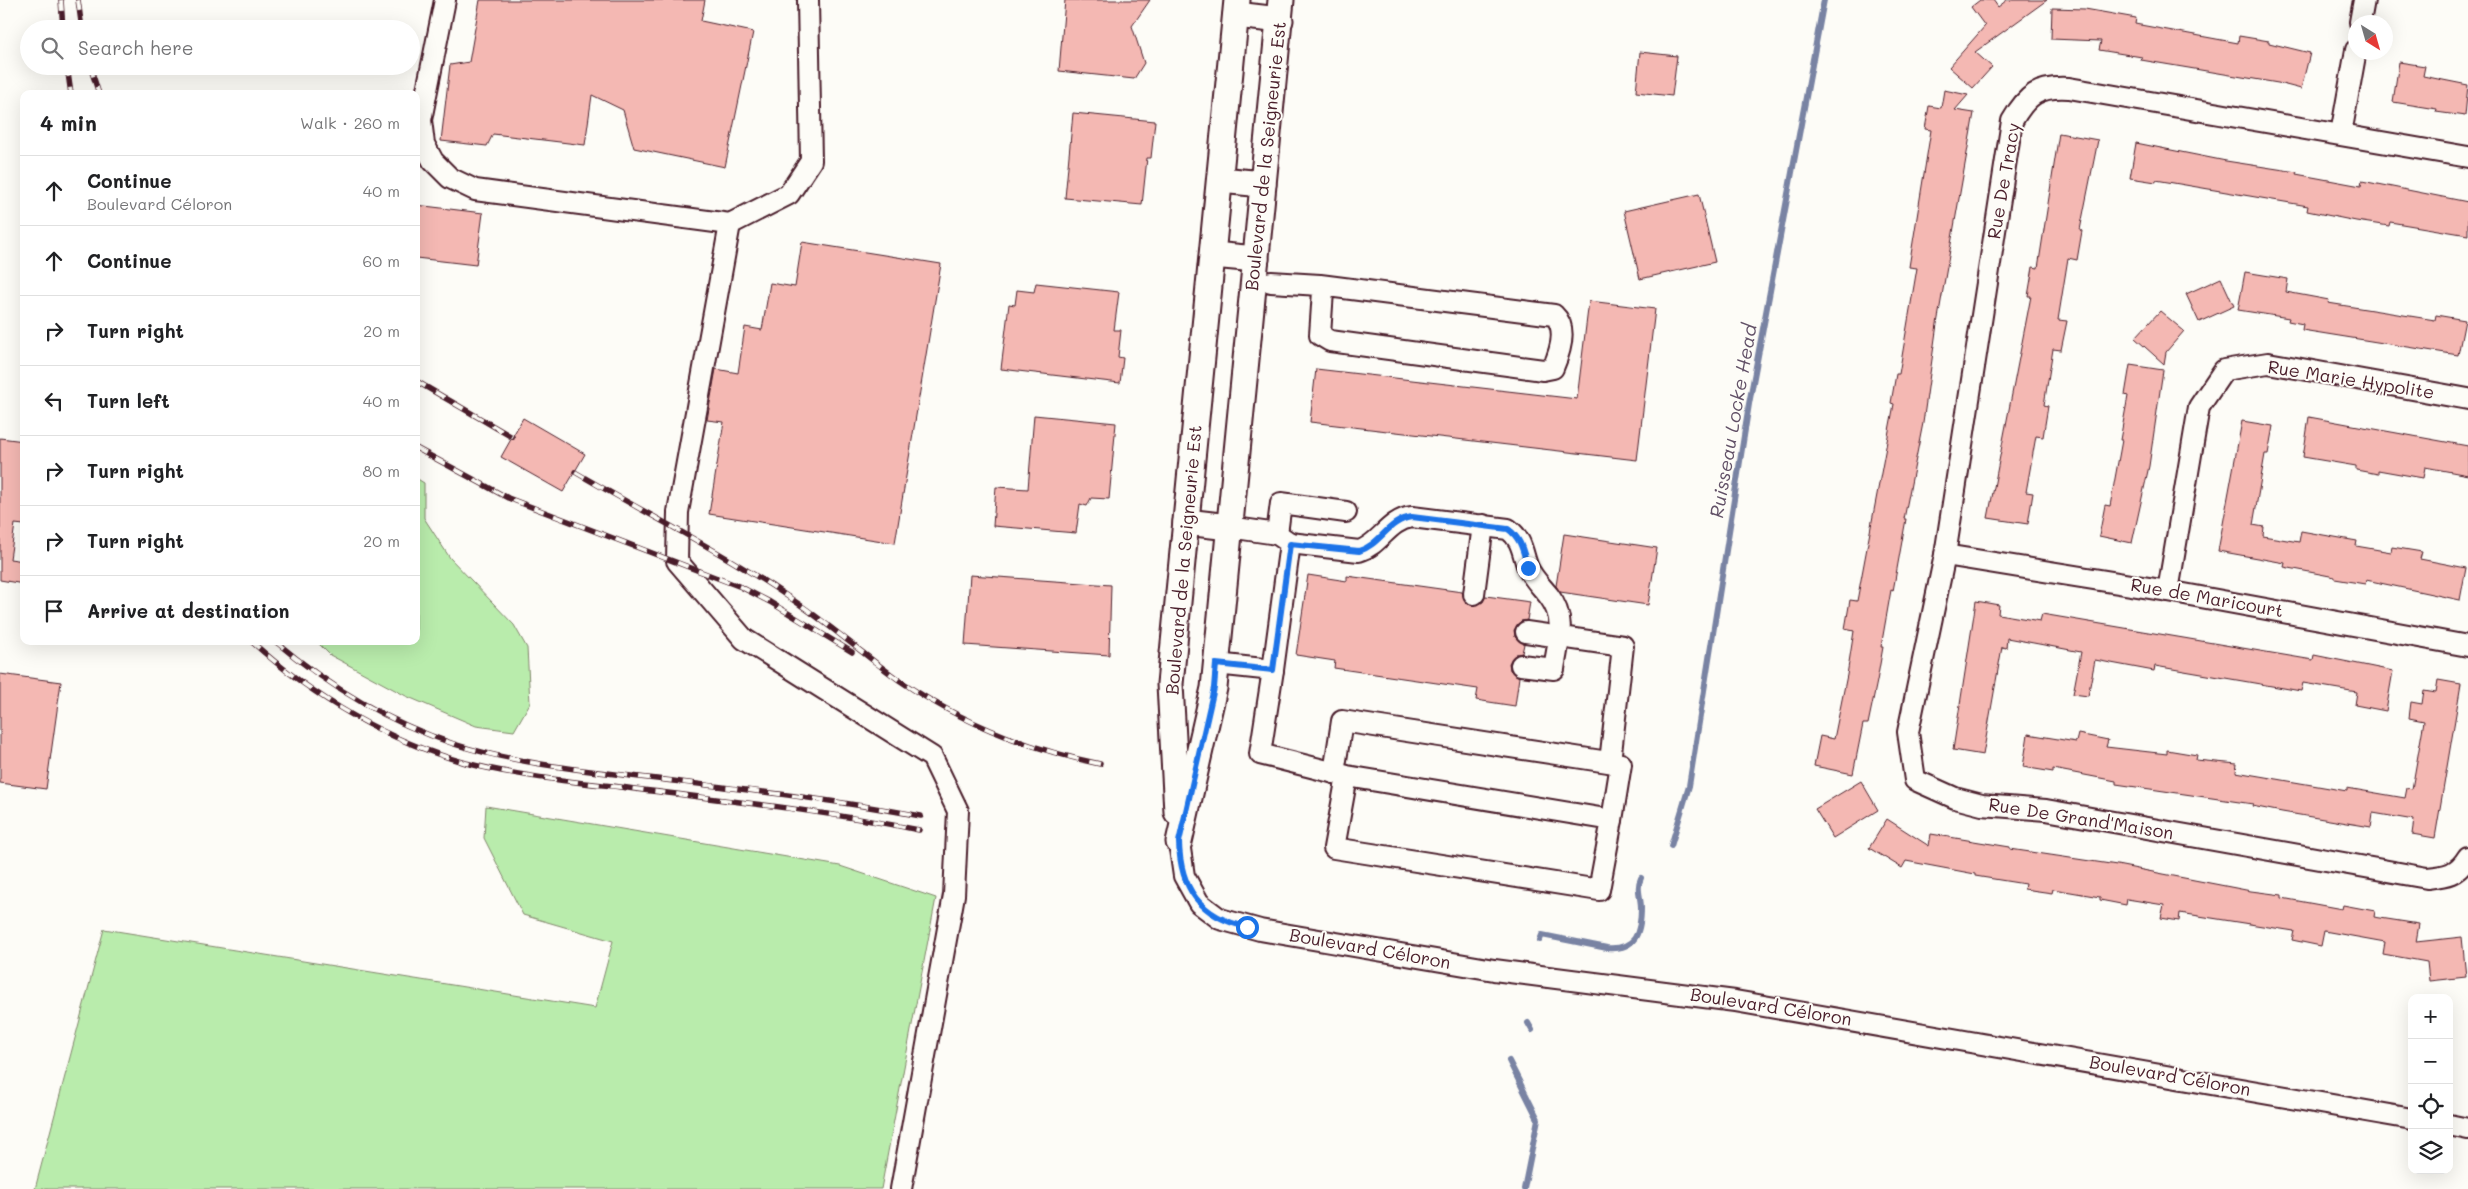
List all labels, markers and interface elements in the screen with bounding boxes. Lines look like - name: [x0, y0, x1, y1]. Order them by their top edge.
- north arrow: [2348, 15, 2393, 60]
- search box: [20, 20, 420, 75]
- street label: Boulevard de la Seigneurie Est: [1239, 20, 1291, 292]
- icon: search: [38, 34, 66, 62]
- text: Search here: [78, 35, 194, 60]
- text: 4 min: [40, 109, 97, 136]
- text: Walk · 260 m: [300, 112, 400, 133]
- street label: Rue De Tracy: [1981, 121, 2025, 241]
- text: Continue: [87, 168, 172, 193]
- icon: ahead: [40, 177, 68, 205]
- text: 40 m: [363, 180, 400, 201]
- text: Boulevard Céloron: [87, 193, 232, 214]
- icon: ahead: [40, 247, 68, 275]
- text: Continue: [87, 248, 172, 273]
- text: 60 m: [363, 250, 400, 271]
- icon: right: [40, 317, 68, 345]
- text: Turn right: [87, 318, 184, 343]
- text: 20 m: [363, 320, 400, 341]
- water label: Ruisseau Locke Head: [1703, 321, 1762, 520]
- street label: Rue Marie Hypolite: [2266, 354, 2436, 404]
- icon: left: [40, 387, 68, 415]
- text: Turn left: [87, 388, 170, 413]
- text: 40 m: [363, 390, 400, 411]
- street label: Boulevard de la Seigneurie Est: [1159, 424, 1207, 696]
- icon: right: [40, 457, 68, 485]
- text: Turn right: [87, 458, 184, 483]
- text: 80 m: [363, 460, 400, 481]
- icon: right: [40, 527, 68, 555]
- text: Turn right: [87, 528, 184, 553]
- text: 20 m: [363, 530, 400, 551]
- route end: [1517, 557, 1540, 580]
- street label: Rue de Maricourt: [2129, 572, 2285, 622]
- icon: arrive: [40, 597, 68, 625]
- text: Arrive at destination: [87, 598, 290, 623]
- street label: Rue De Grand'Maison: [1987, 792, 2175, 844]
- route start: [1236, 916, 1259, 939]
- street label: Boulevard Céloron: [1288, 922, 1453, 974]
- street label: Boulevard Céloron: [1689, 981, 1854, 1031]
- map controls: [2408, 994, 2453, 1174]
- button: +: [2408, 994, 2453, 1039]
- button: −: [2408, 1039, 2453, 1084]
- street label: Boulevard Céloron: [2088, 1049, 2253, 1101]
- button: locate: [2408, 1084, 2453, 1129]
- button: layers: [2408, 1129, 2453, 1174]

